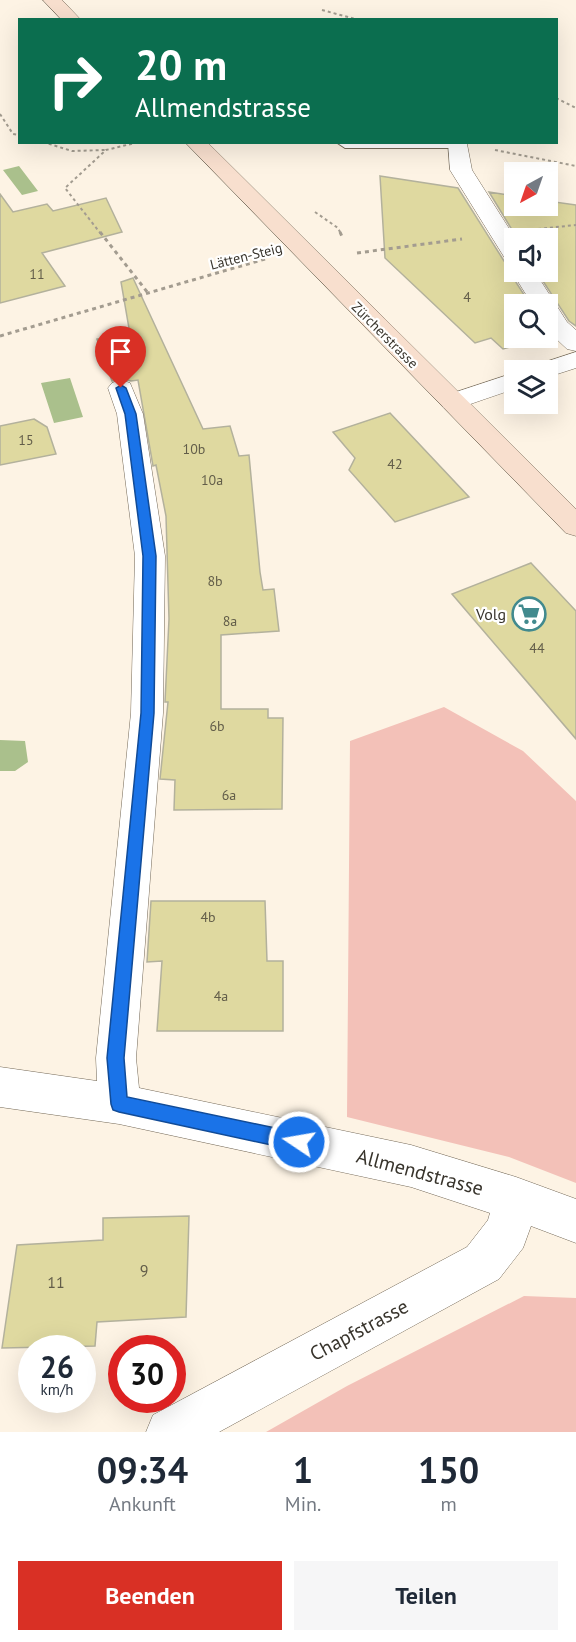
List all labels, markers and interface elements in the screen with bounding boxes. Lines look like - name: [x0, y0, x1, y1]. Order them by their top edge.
- text: 20 m: [135, 37, 227, 92]
- icon: right: [36, 42, 114, 120]
- text: Allmendstrasse: [135, 90, 311, 124]
- north arrow: [504, 162, 558, 216]
- map controls: [504, 162, 558, 414]
- button: sound: [504, 228, 558, 282]
- street label: Lätten-Steig: [208, 238, 284, 274]
- house number: 11: [29, 265, 45, 283]
- house number: 4: [463, 288, 471, 306]
- button: search: [504, 294, 558, 348]
- street label: Zürcherstrasse: [348, 298, 422, 372]
- pin: [95, 326, 146, 388]
- icon: arrive: [104, 335, 137, 368]
- button: layers: [504, 360, 558, 414]
- house number: 15: [18, 431, 34, 449]
- house number: 10b: [183, 440, 205, 458]
- house number: 42: [387, 455, 403, 473]
- house number: 10a: [201, 471, 223, 489]
- house number: 8b: [207, 572, 223, 590]
- supermarket icon: Volg: [511, 596, 547, 632]
- place label: Volg: [475, 604, 506, 624]
- house number: 8a: [223, 612, 237, 630]
- house number: 44: [529, 639, 545, 657]
- house number: 6b: [209, 717, 225, 735]
- house number: 6a: [222, 786, 236, 804]
- house number: 4b: [200, 908, 216, 926]
- house number: 4a: [214, 987, 228, 1005]
- position arrow: [267, 1110, 331, 1174]
- street label: Allmendstrasse: [354, 1143, 486, 1201]
- house number: 9: [140, 1260, 148, 1280]
- house number: 11: [47, 1272, 65, 1292]
- street label: Chapfstrasse: [305, 1293, 413, 1367]
- speed limit sign: 30: [108, 1335, 186, 1413]
- text: 26: [40, 1347, 74, 1386]
- text: km/h: [41, 1380, 73, 1399]
- text: 09:34: [97, 1446, 188, 1493]
- text: 1: [293, 1446, 313, 1493]
- text: 150: [418, 1446, 479, 1493]
- text: Ankunft: [109, 1491, 176, 1517]
- text: Min.: [285, 1491, 321, 1517]
- text: m: [441, 1491, 457, 1517]
- button: Beenden: [18, 1561, 282, 1630]
- button: Teilen: [294, 1561, 558, 1630]

